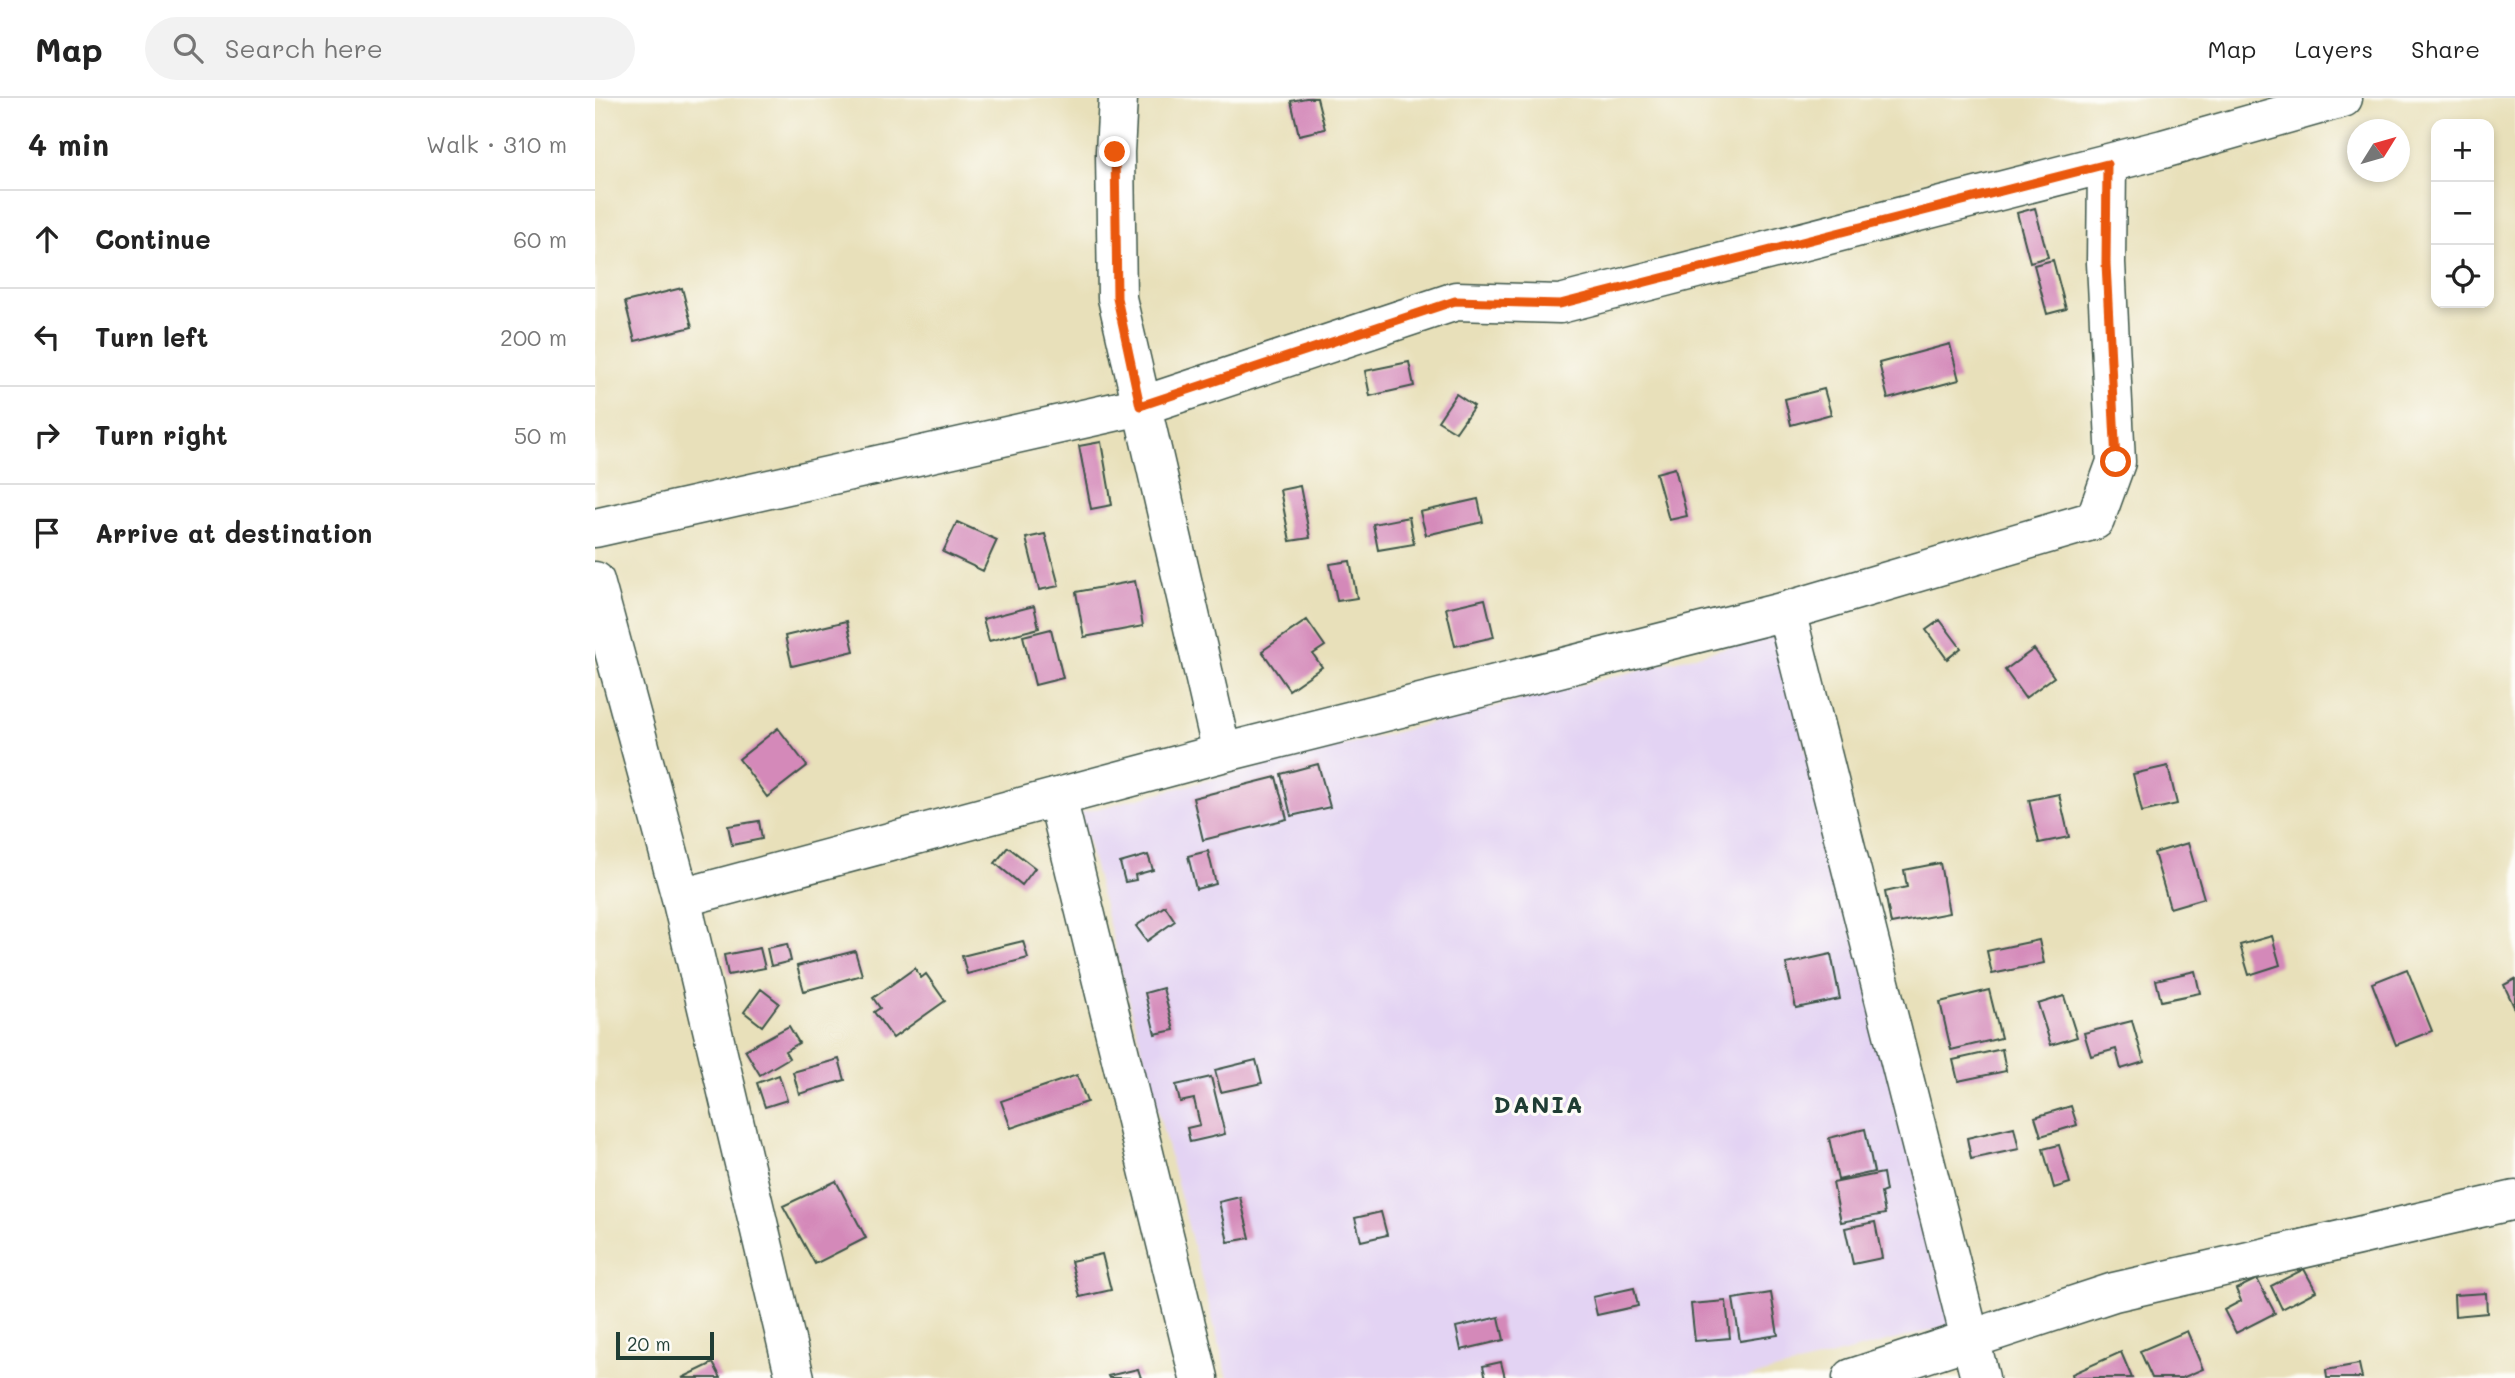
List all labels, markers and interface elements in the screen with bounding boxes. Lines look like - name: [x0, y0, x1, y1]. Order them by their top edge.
- search box: [145, 17, 635, 80]
- text: Map: [35, 27, 103, 70]
- icon: search: [169, 29, 207, 67]
- text: Search here: [225, 31, 383, 65]
- text: Map: [2208, 33, 2256, 64]
- text: Layers: [2294, 33, 2373, 64]
- text: Share: [2411, 33, 2480, 64]
- north arrow: [2347, 119, 2410, 182]
- map controls: [2431, 119, 2494, 308]
- button: +: [2431, 119, 2494, 182]
- text: 4 min: [28, 124, 109, 164]
- text: Walk · 310 m: [426, 129, 567, 159]
- route end: [1099, 136, 1130, 167]
- button: −: [2431, 182, 2494, 245]
- icon: ahead: [28, 220, 66, 258]
- text: Continue: [95, 222, 211, 256]
- text: 60 m: [513, 224, 567, 254]
- button: locate: [2431, 245, 2494, 308]
- icon: left: [28, 318, 66, 356]
- text: Turn left: [95, 320, 208, 354]
- text: 200 m: [500, 322, 567, 352]
- icon: right: [28, 416, 66, 454]
- text: Turn right: [95, 418, 228, 452]
- text: 50 m: [514, 420, 567, 450]
- route start: [2100, 446, 2131, 477]
- icon: arrive: [28, 514, 66, 552]
- text: Arrive at destination: [95, 516, 372, 550]
- district label: DANIA: [1493, 1088, 1585, 1119]
- scale bar: [616, 1329, 714, 1361]
- text: 20 m: [627, 1331, 671, 1356]

